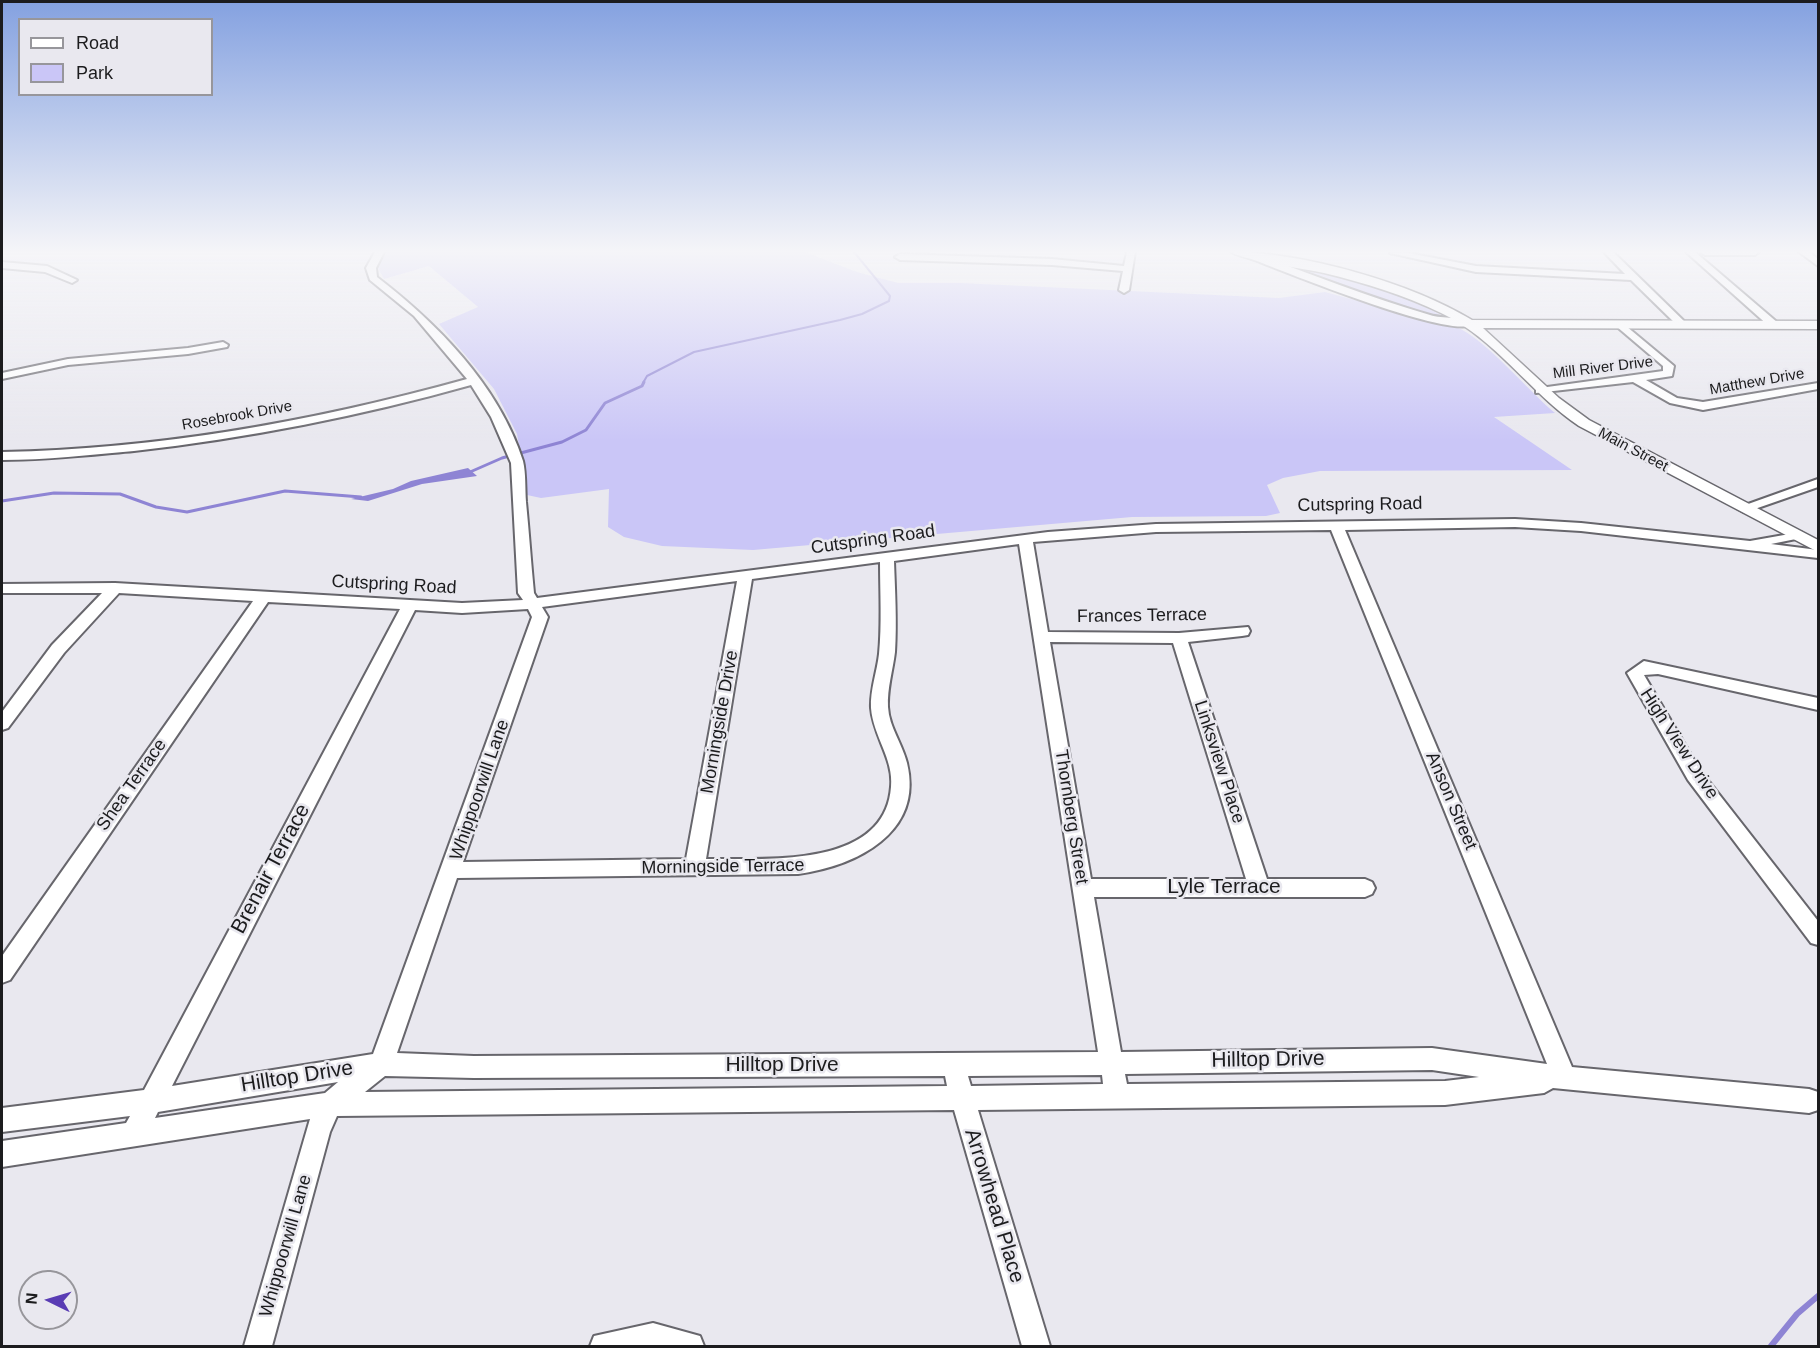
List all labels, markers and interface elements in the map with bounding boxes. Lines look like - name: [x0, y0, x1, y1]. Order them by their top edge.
- legend: [18, 18, 213, 96]
- text: Road: [76, 33, 119, 53]
- text: Park: [76, 63, 113, 83]
- street label: Mill River Drive: [1552, 353, 1654, 383]
- street label: Matthew Drive: [1708, 365, 1806, 399]
- street label: Rosebrook Drive: [180, 397, 294, 435]
- street label: Main Street: [1595, 424, 1671, 476]
- street label: Cutspring Road: [1297, 493, 1423, 517]
- street label: Cutspring Road: [810, 521, 936, 559]
- street label: Cutspring Road: [331, 571, 457, 599]
- street label: Frances Terrace: [1077, 604, 1207, 628]
- street label: Morningside Drive: [697, 649, 743, 795]
- street label: High View Drive: [1635, 685, 1723, 803]
- street label: Linksview Place: [1189, 698, 1249, 826]
- street label: Whippoorwill Lane: [446, 717, 514, 863]
- street label: Shea Terrace: [92, 735, 172, 835]
- street label: Thornberg Street: [1050, 748, 1092, 886]
- street label: Anson Street: [1421, 749, 1481, 853]
- street label: Brenair Terrace: [226, 800, 316, 938]
- street label: Morningside Terrace: [641, 855, 805, 879]
- street label: Lyle Terrace: [1167, 874, 1281, 900]
- street label: Hilltop Drive: [1211, 1046, 1325, 1074]
- street label: Hilltop Drive: [725, 1052, 839, 1078]
- street label: Hilltop Drive: [239, 1056, 355, 1098]
- street label: Arrowhead Place: [959, 1126, 1029, 1286]
- street label: Whippoorwill Lane: [255, 1172, 317, 1320]
- north arrow: [18, 1270, 78, 1330]
- text: N: [23, 1292, 41, 1305]

